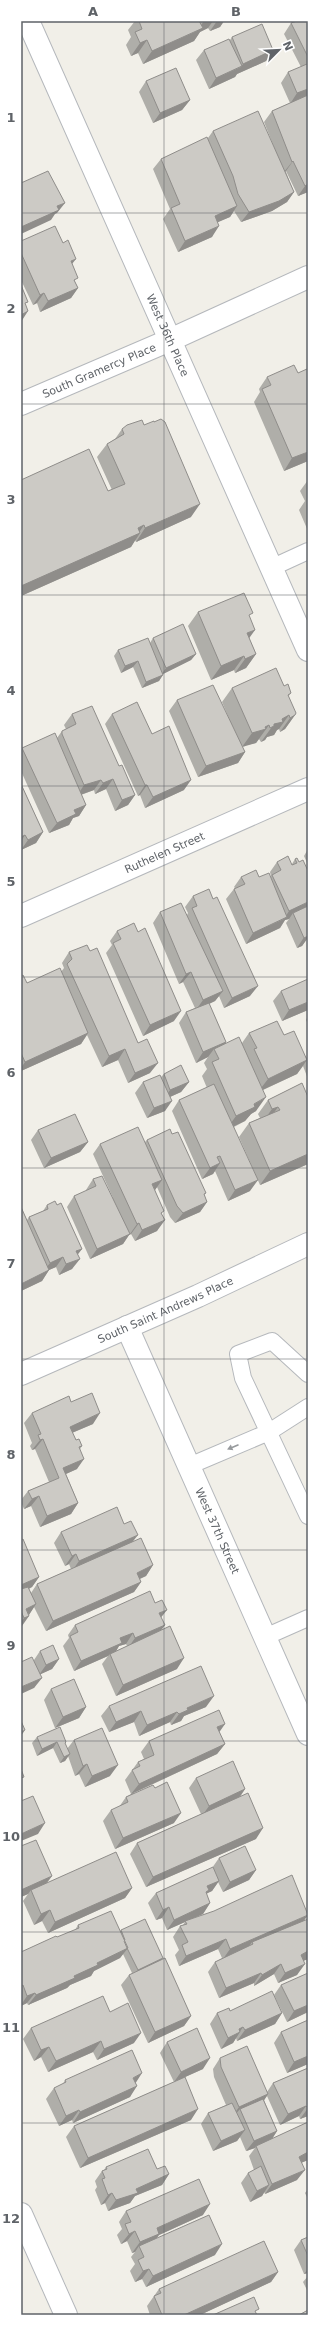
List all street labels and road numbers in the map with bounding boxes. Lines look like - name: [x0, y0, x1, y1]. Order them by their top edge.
- street label: West 36th Place: [144, 292, 192, 379]
- street label: South Gramercy Place: [40, 340, 158, 401]
- street label: Ruthelen Street: [123, 829, 207, 876]
- street label: South Saint Andrews Place: [96, 1274, 235, 1346]
- street label: West 37th Street: [193, 1486, 243, 1576]

